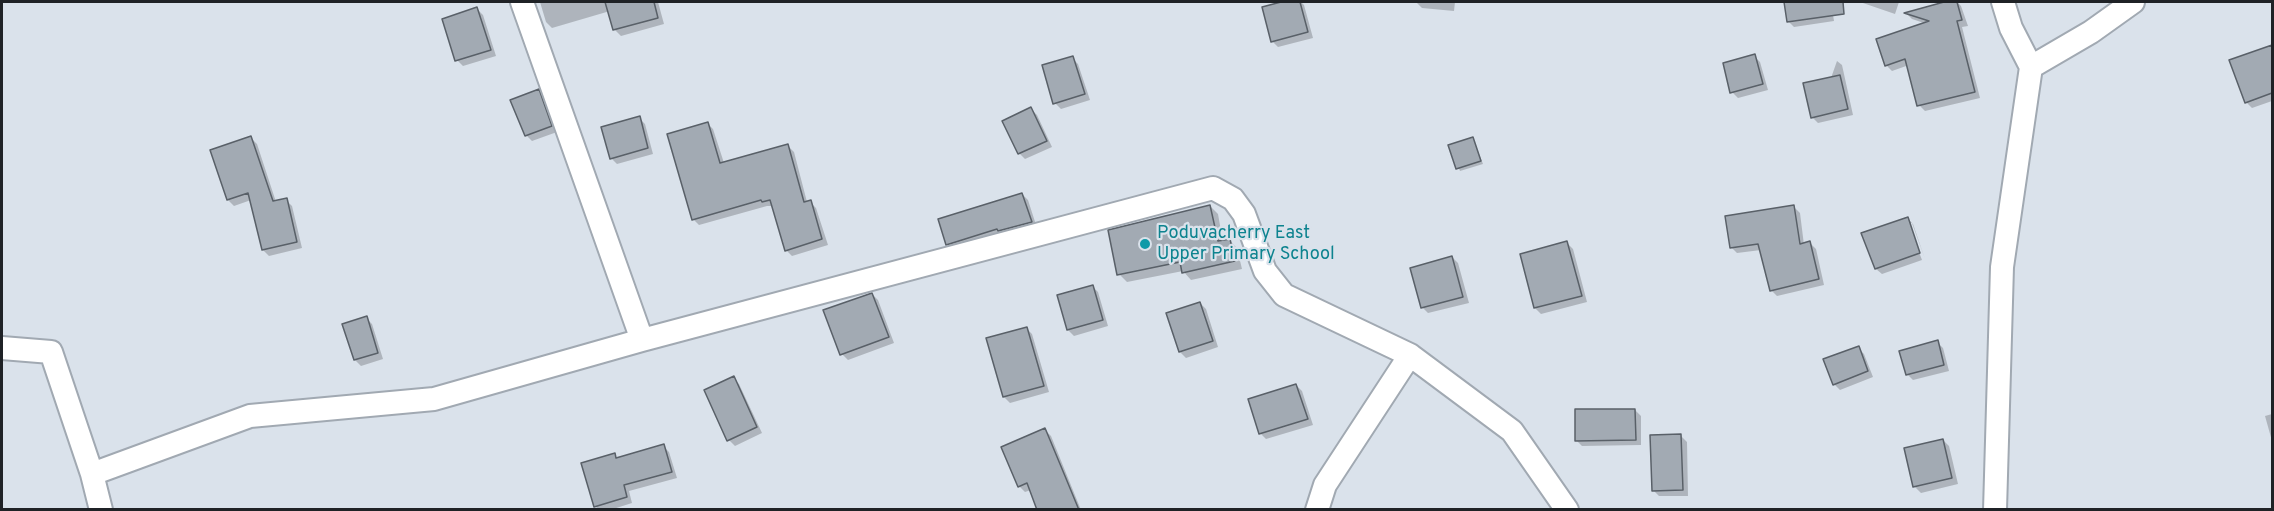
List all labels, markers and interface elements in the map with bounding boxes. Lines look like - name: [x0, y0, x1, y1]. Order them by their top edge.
- place label: Poduvacherry East Upper Primary School: [1157, 223, 1335, 266]
- marker: Poduvacherry East Upper Primary School: [1138, 237, 1152, 251]

